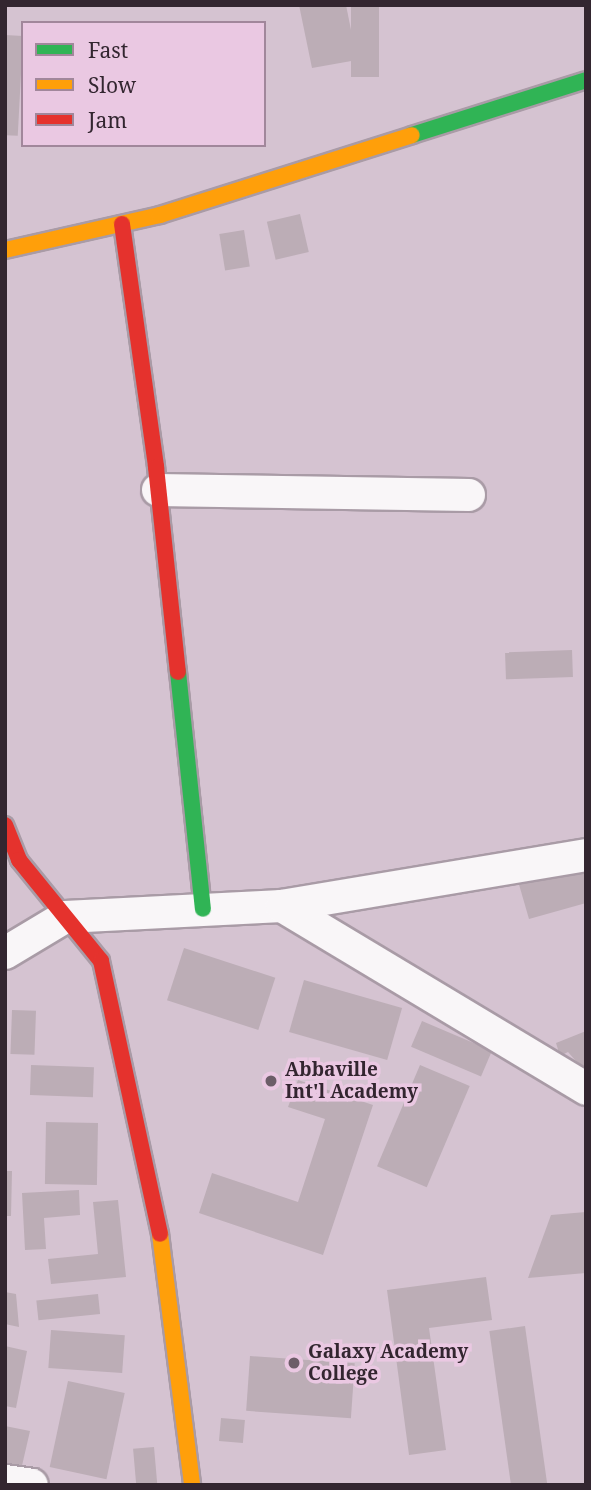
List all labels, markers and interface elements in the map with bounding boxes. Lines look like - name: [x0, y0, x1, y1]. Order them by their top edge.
- legend: [21, 21, 266, 147]
- text: Fast: [88, 36, 128, 64]
- text: Slow: [88, 71, 136, 99]
- text: Jam: [88, 106, 127, 134]
- place label: Abbaville Int'l Academy: [285, 1059, 418, 1103]
- marker: Abbaville Int'l Academy: [263, 1073, 279, 1089]
- place label: Galaxy Academy College: [308, 1341, 468, 1385]
- marker: Galaxy Academy College: [286, 1355, 302, 1371]

